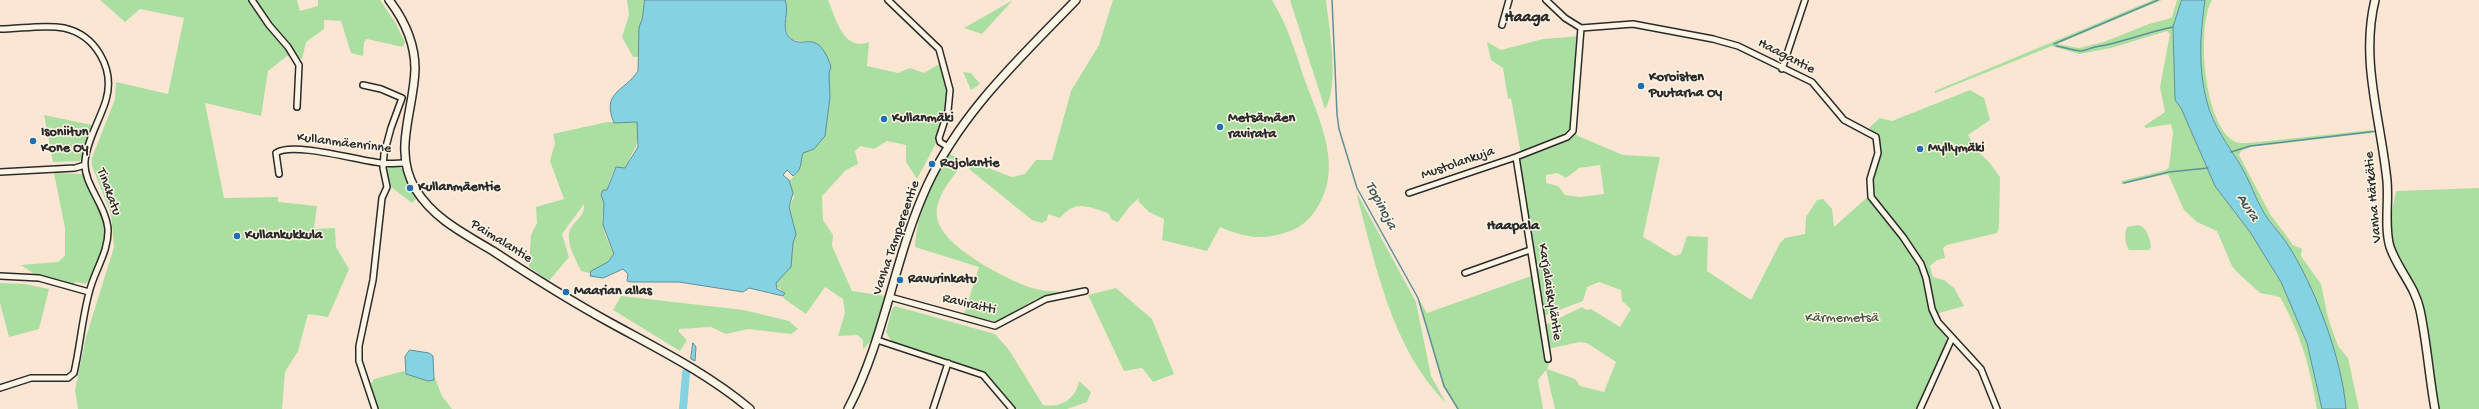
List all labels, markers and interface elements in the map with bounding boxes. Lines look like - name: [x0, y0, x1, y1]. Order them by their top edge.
- district label: Haaga: [1505, 9, 1549, 29]
- street label: Haagantie: [1755, 35, 1817, 79]
- place label: Koroisten Puutarha Oy: [1649, 70, 1722, 102]
- marker: Koroisten Puutarha Oy: [1636, 81, 1646, 91]
- place label: Kullanmäki: [892, 111, 954, 127]
- place label: Metsämäen ravirata: [1228, 111, 1295, 144]
- marker: Kullanmäki: [879, 114, 889, 124]
- marker: Metsämäen ravirata: [1215, 122, 1225, 132]
- place label: Isoniitun Kone Oy: [41, 125, 88, 158]
- street label: Kullanmäenrinne: [296, 130, 392, 158]
- marker: Isoniitun Kone Oy: [28, 136, 38, 146]
- place label: Myllymäki: [1928, 141, 1985, 157]
- street label: Mustolankuja: [1419, 144, 1497, 184]
- marker: Myllymäki: [1915, 144, 1925, 154]
- street label: Vanha Härkätie: [2362, 151, 2386, 243]
- place label: Rojolantie: [940, 156, 999, 172]
- marker: Rojolantie: [927, 159, 937, 169]
- street label: Tinakatu: [92, 166, 124, 218]
- street label: Vanha Tampereentie: [870, 179, 924, 297]
- water label: Topinoja: [1360, 179, 1400, 233]
- place label: Kullanmäentie: [418, 180, 500, 196]
- marker: Kullanmäentie: [405, 183, 415, 193]
- water label: Aura: [2231, 191, 2263, 225]
- street label: Paimalantie: [467, 216, 535, 268]
- district label: Haapala: [1487, 218, 1539, 236]
- place label: Kullankukkula: [245, 228, 323, 244]
- marker: Kullankukkula: [232, 231, 242, 241]
- street label: Karjalaiskyläntie: [1533, 242, 1565, 342]
- place label: Ravurinkatu: [908, 272, 977, 288]
- marker: Ravurinkatu: [895, 275, 905, 285]
- place label: Maarian allas: [574, 284, 652, 300]
- marker: Maarian allas: [561, 287, 571, 297]
- street label: Raviraitti: [941, 291, 997, 319]
- park label: Kärmemetsä: [1805, 311, 1879, 327]

